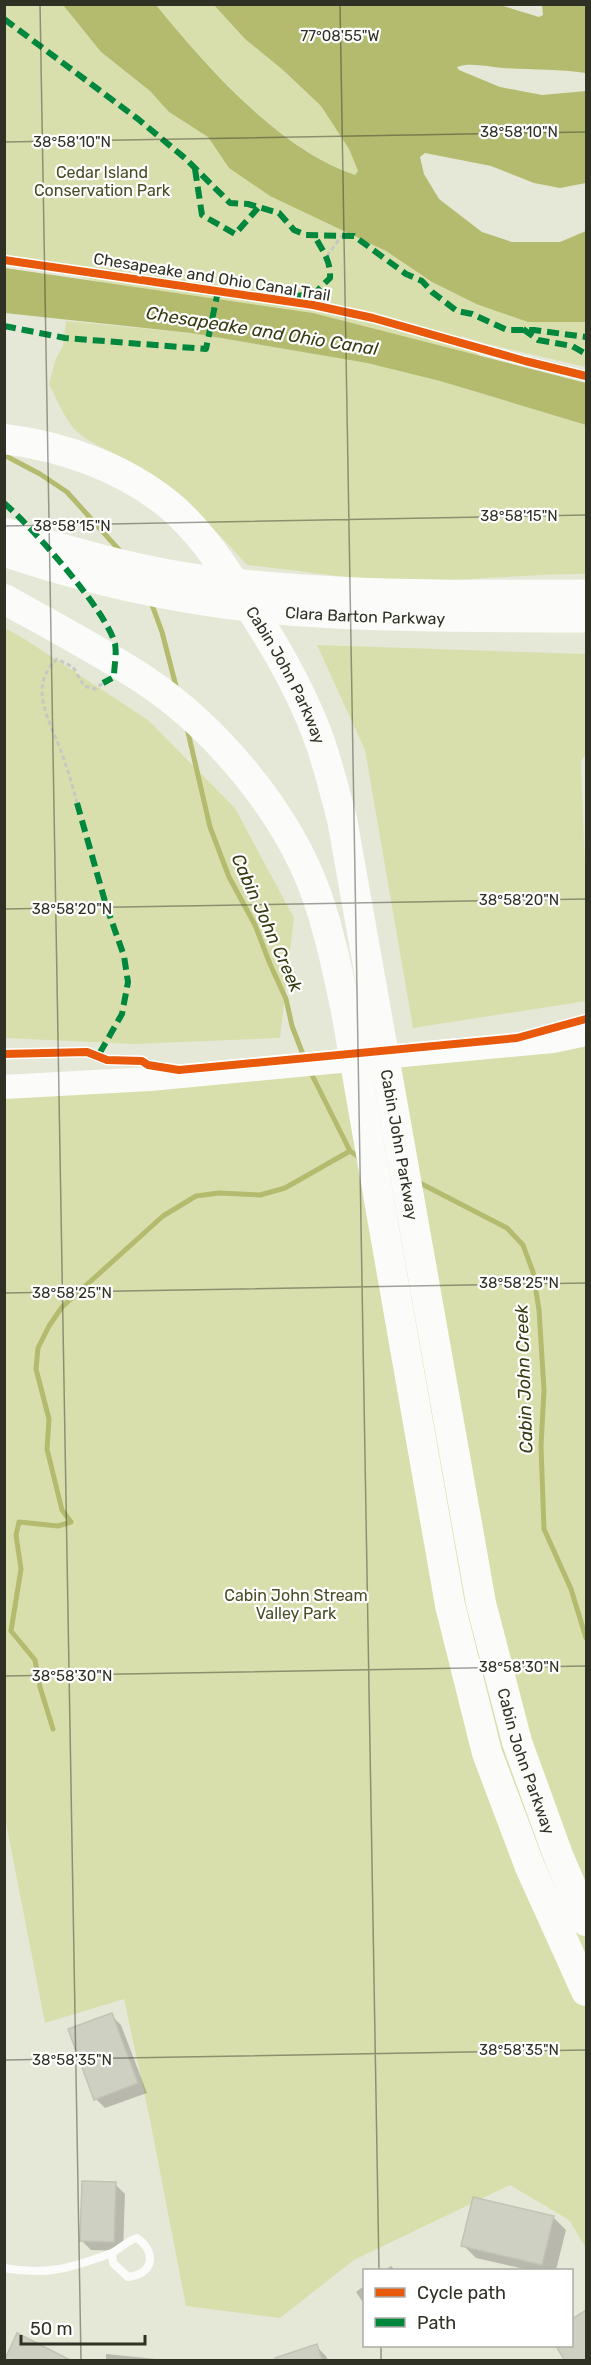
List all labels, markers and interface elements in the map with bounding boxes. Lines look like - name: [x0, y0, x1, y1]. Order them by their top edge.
- text: 77°08'55"W: [301, 27, 380, 45]
- text: 38°58'10"N: [480, 123, 558, 141]
- text: 38°58'10"N: [33, 133, 111, 151]
- park label: Cedar Island Conservation Park: [34, 163, 171, 200]
- street label: Chesapeake and Ohio Canal Trail: [92, 249, 332, 305]
- water label: Chesapeake and Ohio Canal: [144, 302, 380, 360]
- text: 38°58'15"N: [480, 507, 558, 525]
- text: 38°58'15"N: [33, 517, 111, 535]
- street label: Clara Barton Parkway: [284, 602, 446, 628]
- street label: Cabin John Parkway: [242, 603, 329, 746]
- water label: Cabin John Creek: [227, 850, 308, 996]
- text: 38°58'20"N: [479, 891, 559, 909]
- text: 38°58'20"N: [32, 900, 112, 918]
- street label: Cabin John Parkway: [377, 1068, 422, 1222]
- text: 38°58'25"N: [479, 1274, 559, 1292]
- text: 38°58'25"N: [32, 1284, 112, 1302]
- water label: Cabin John Creek: [510, 1303, 538, 1454]
- park label: Cabin John Stream Valley Park: [224, 1586, 368, 1623]
- text: 38°58'30"N: [479, 1658, 559, 1676]
- text: 38°58'30"N: [32, 1667, 112, 1685]
- street label: Cabin John Parkway: [494, 1686, 559, 1837]
- text: 38°58'35"N: [479, 2041, 559, 2059]
- text: 38°58'35"N: [32, 2051, 112, 2069]
- legend: [363, 2269, 573, 2347]
- text: Cycle path: [417, 2282, 506, 2304]
- scale bar: [21, 2308, 146, 2346]
- text: Path: [417, 2312, 456, 2334]
- text: 50 m: [30, 2318, 73, 2340]

